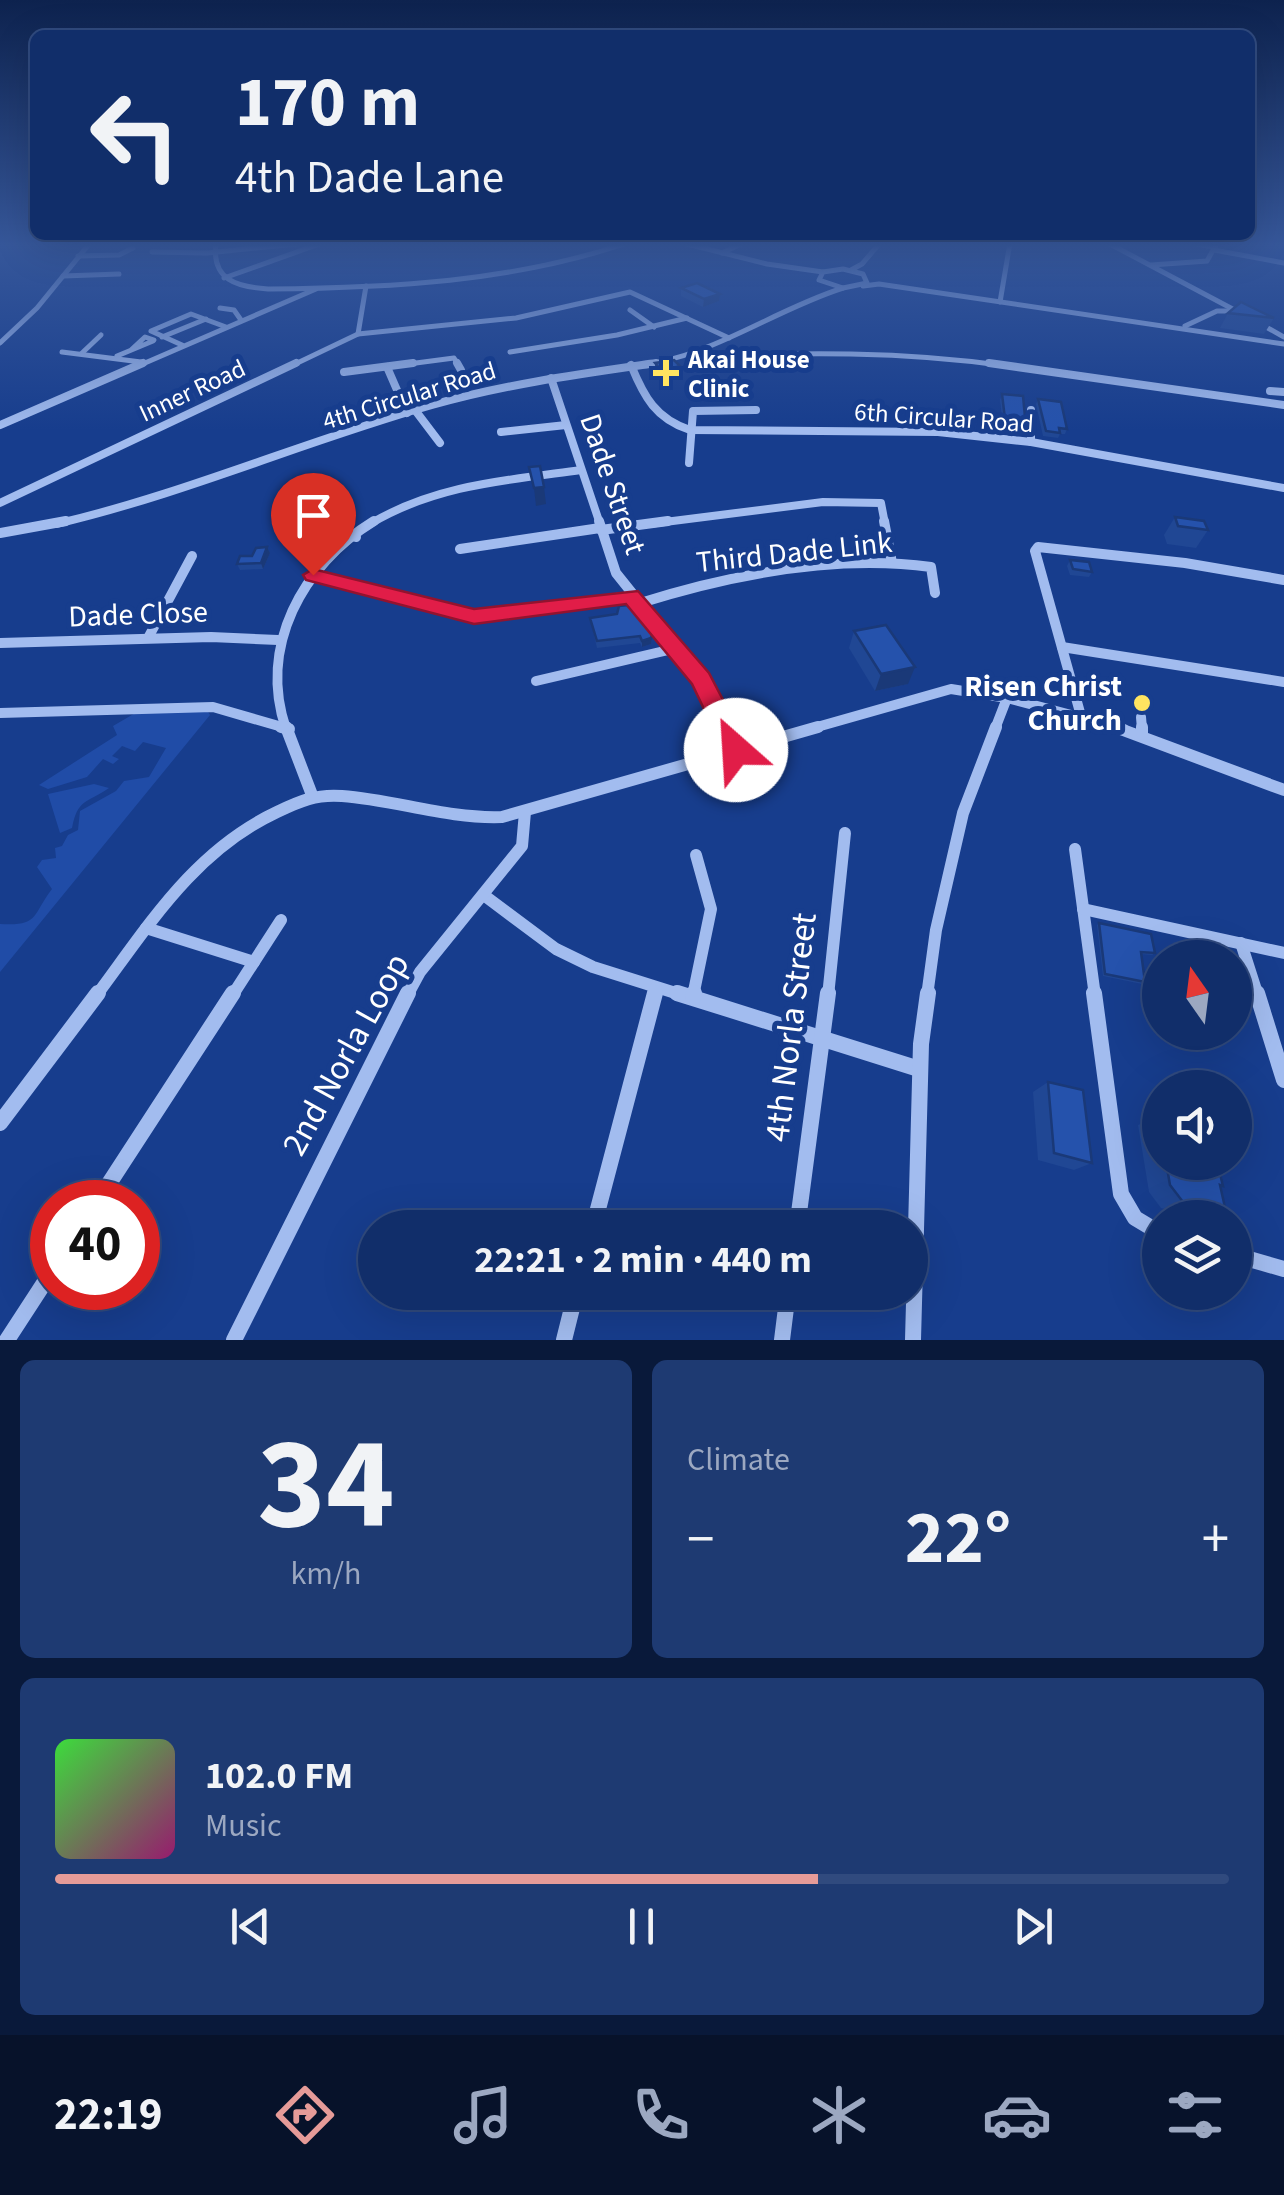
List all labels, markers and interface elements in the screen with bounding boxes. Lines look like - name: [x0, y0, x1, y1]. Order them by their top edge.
- text: 170 m: [235, 53, 420, 153]
- icon: left: [70, 70, 200, 200]
- text: 4th Dade Lane: [235, 146, 504, 210]
- place label: Akai House Clinic: [687, 342, 810, 407]
- street label: Inner Road: [133, 351, 252, 431]
- street label: 4th Circular Road: [318, 352, 500, 439]
- marker: Akai House Clinic: [653, 360, 679, 386]
- street label: 6th Circular Road: [853, 394, 1035, 442]
- street label: Dade Street: [568, 408, 657, 560]
- pin: [271, 473, 356, 576]
- icon: arrive: [286, 488, 341, 543]
- street label: Third Dade Link: [694, 521, 894, 584]
- street label: Dade Close: [68, 591, 208, 638]
- place label: Risen Christ Church: [964, 665, 1123, 742]
- marker: Risen Christ Church: [1131, 692, 1153, 714]
- position arrow: [684, 698, 788, 802]
- street label: 4th Norla Street: [752, 910, 830, 1144]
- north arrow: [1142, 940, 1252, 1050]
- map controls: [1142, 940, 1252, 1310]
- street label: 2nd Norla Loop: [270, 944, 422, 1165]
- button: sound: [1142, 1070, 1252, 1180]
- speed limit sign: 40: [30, 1180, 160, 1310]
- button: layers: [1142, 1200, 1252, 1310]
- text: 22:21 · 2 min · 440 m: [474, 1233, 812, 1287]
- text: 34: [257, 1393, 395, 1578]
- text: Climate: [687, 1437, 790, 1483]
- text: 22°: [905, 1485, 1011, 1592]
- text: −: [687, 1501, 714, 1579]
- text: +: [1202, 1501, 1229, 1579]
- text: km/h: [291, 1551, 361, 1597]
- text: 102.0 FM: [205, 1749, 353, 1803]
- text: Music: [205, 1803, 282, 1849]
- icon: previous: [223, 1899, 278, 1954]
- icon: pause: [614, 1899, 669, 1954]
- icon: next: [1006, 1899, 1061, 1954]
- icon: directions: [270, 2080, 340, 2150]
- icon: music: [448, 2080, 518, 2150]
- icon: phone: [626, 2080, 696, 2150]
- icon: climate: [804, 2080, 874, 2150]
- icon: car: [982, 2080, 1052, 2150]
- icon: filters: [1160, 2080, 1230, 2150]
- text: 22:19: [54, 2083, 163, 2147]

